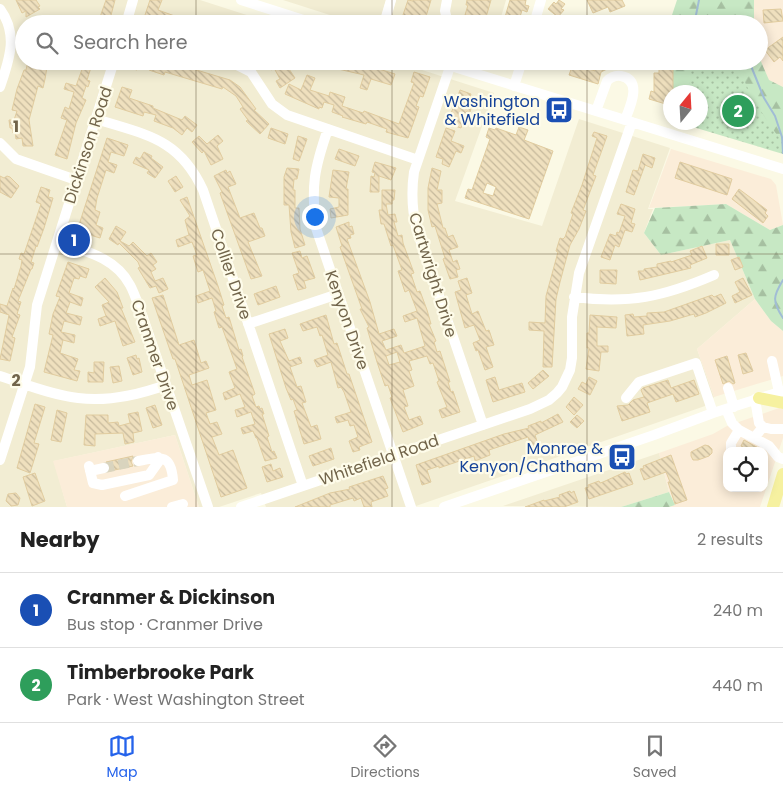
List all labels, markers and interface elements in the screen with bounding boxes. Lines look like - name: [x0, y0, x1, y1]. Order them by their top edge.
- search box: [15, 15, 768, 70]
- icon: search: [33, 29, 61, 57]
- text: Search here: [73, 29, 187, 56]
- street label: Dickinson Road: [58, 83, 118, 207]
- north arrow: [663, 85, 708, 130]
- place label: Washington & Whitefield: [444, 90, 540, 131]
- pin: 2: [722, 92, 754, 130]
- bus stop icon: Washington & Whitefield: [544, 95, 574, 125]
- text: 1: [13, 115, 19, 138]
- your location: [302, 204, 328, 230]
- street label: Cartwright Drive: [403, 210, 463, 340]
- pin: 1: [58, 221, 90, 259]
- street label: Collier Drive: [205, 225, 257, 323]
- street label: Kenyon Drive: [319, 267, 375, 373]
- street label: Cranmer Drive: [125, 296, 185, 414]
- text: 2: [11, 369, 21, 392]
- street label: Whitefield Road: [316, 429, 442, 491]
- place label: Monroe & Kenyon/Chatham: [459, 437, 603, 478]
- bus stop icon: Monroe & Kenyon/Chatham: [607, 442, 637, 472]
- map controls: [723, 447, 768, 492]
- button: locate: [723, 447, 768, 492]
- text: Nearby: [20, 525, 100, 554]
- text: 2 results: [697, 528, 763, 551]
- text: Cranmer & Dickinson: [67, 584, 275, 611]
- text: 1: [33, 599, 39, 622]
- text: 240 m: [713, 599, 763, 622]
- text: Bus stop · Cranmer Drive: [67, 613, 263, 636]
- text: Timberbrooke Park: [67, 659, 254, 686]
- text: 2: [31, 674, 41, 697]
- text: 440 m: [712, 674, 763, 697]
- text: Park · West Washington Street: [67, 688, 305, 711]
- tab: Map: [106, 732, 137, 783]
- tab: Directions: [350, 732, 420, 783]
- tab: Saved: [633, 732, 677, 783]

